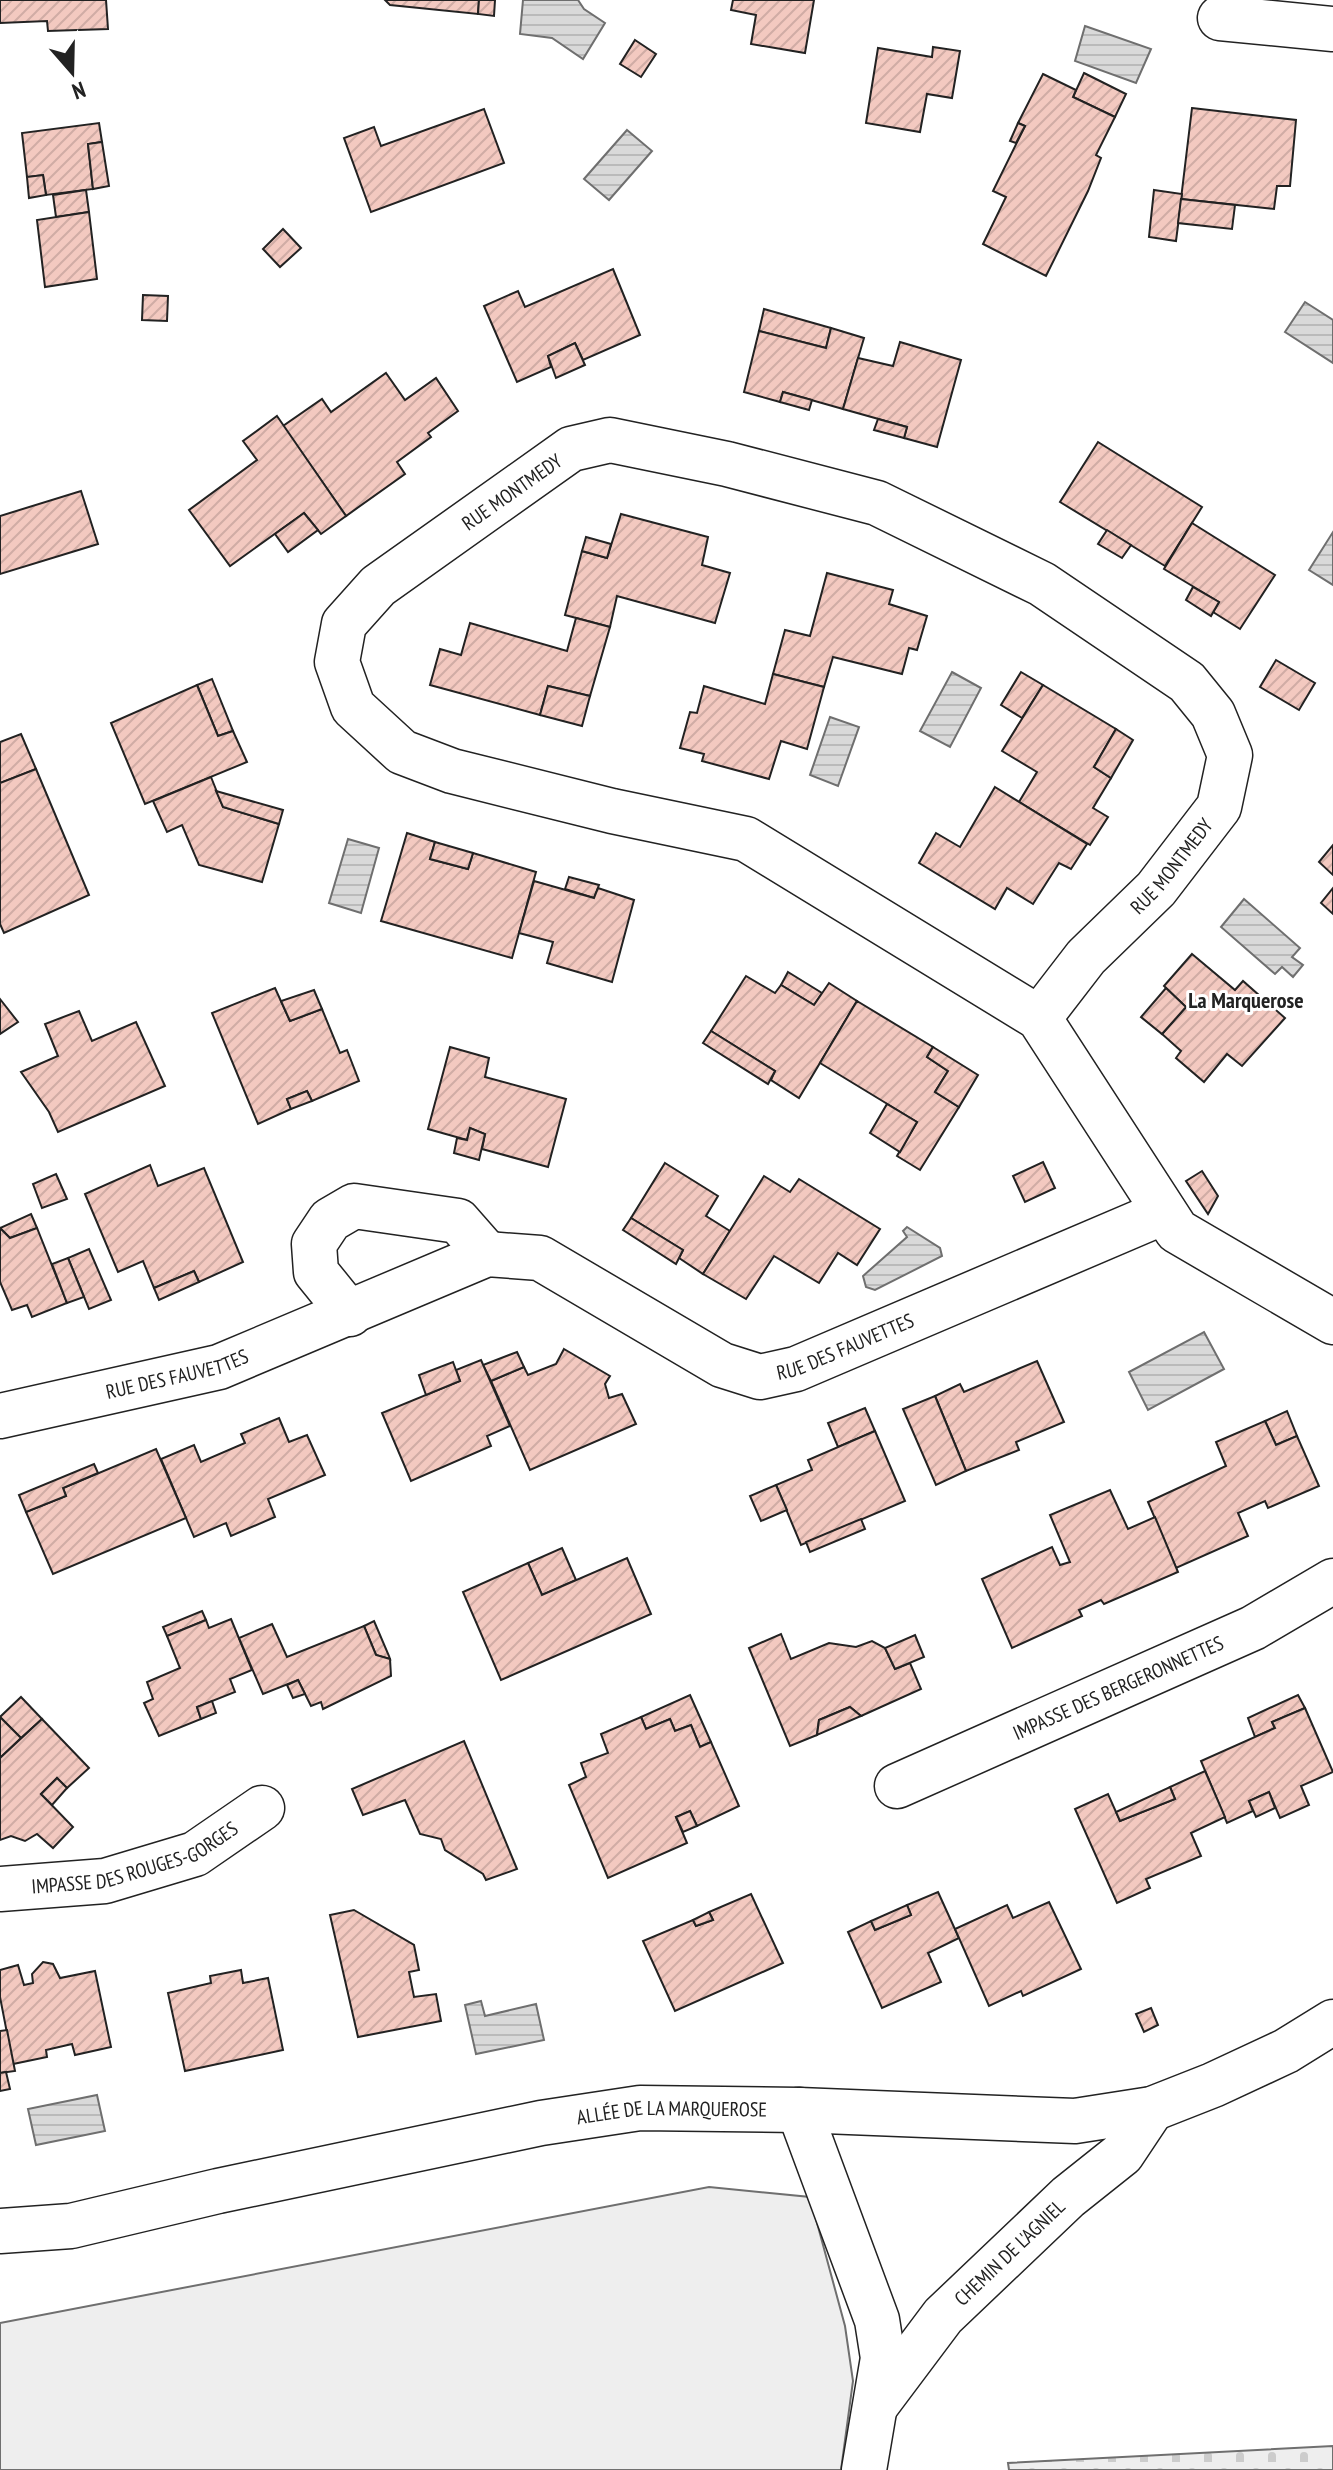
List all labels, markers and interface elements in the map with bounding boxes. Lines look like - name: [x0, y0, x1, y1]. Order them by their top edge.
- north arrow: [32, 32, 112, 112]
- text: N: [68, 76, 89, 106]
- street label: RUE MONTMEDY: [457, 448, 567, 536]
- street label: RUE MONTMEDY: [1125, 813, 1219, 920]
- district label: La Marquerose: [1188, 986, 1304, 1014]
- street label: RUE DES FAUVETTES: [774, 1307, 918, 1386]
- street label: RUE DES FAUVETTES: [103, 1343, 252, 1405]
- street label: IMPASSE DES BERGERONNETTES: [1009, 1630, 1228, 1746]
- street label: IMPASSE DES ROUGES-GORGES: [30, 1815, 243, 1900]
- street label: ALLÉE DE LA MARQUEROSE: [575, 2095, 767, 2130]
- street label: CHEMIN DE L'AGNIEL: [949, 2193, 1071, 2311]

